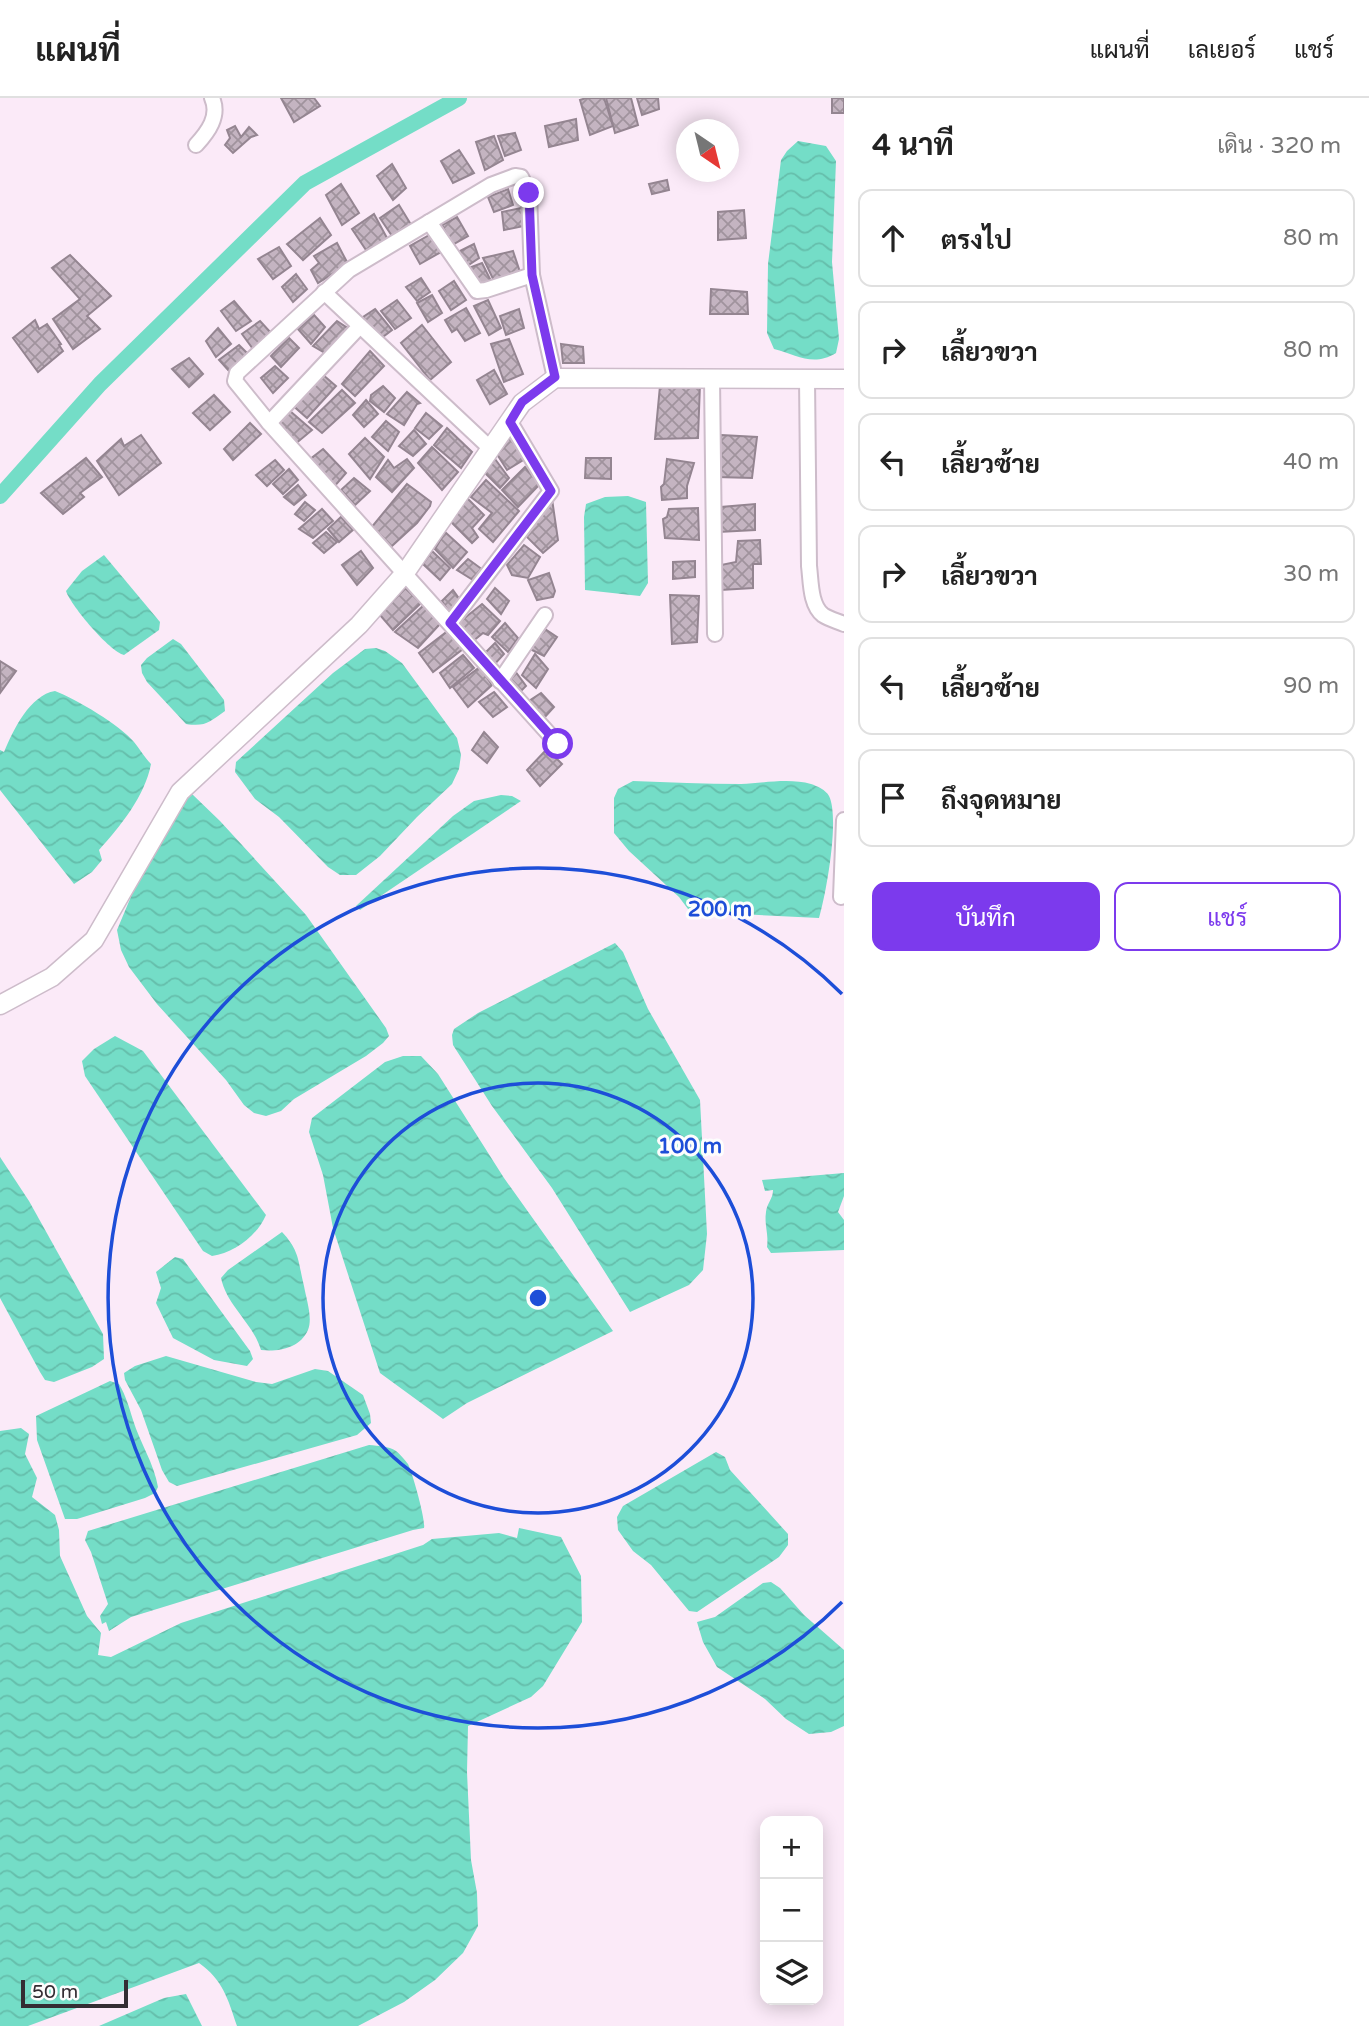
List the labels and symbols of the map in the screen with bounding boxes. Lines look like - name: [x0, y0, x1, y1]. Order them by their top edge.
- north arrow: [676, 119, 739, 182]
- route end: [513, 177, 544, 208]
- route start: [542, 728, 573, 759]
- text: 200 m: [688, 897, 752, 922]
- text: 100 m: [658, 1134, 722, 1159]
- centre of rings: [526, 1286, 550, 1310]
- scale bar: [21, 1977, 128, 2009]

